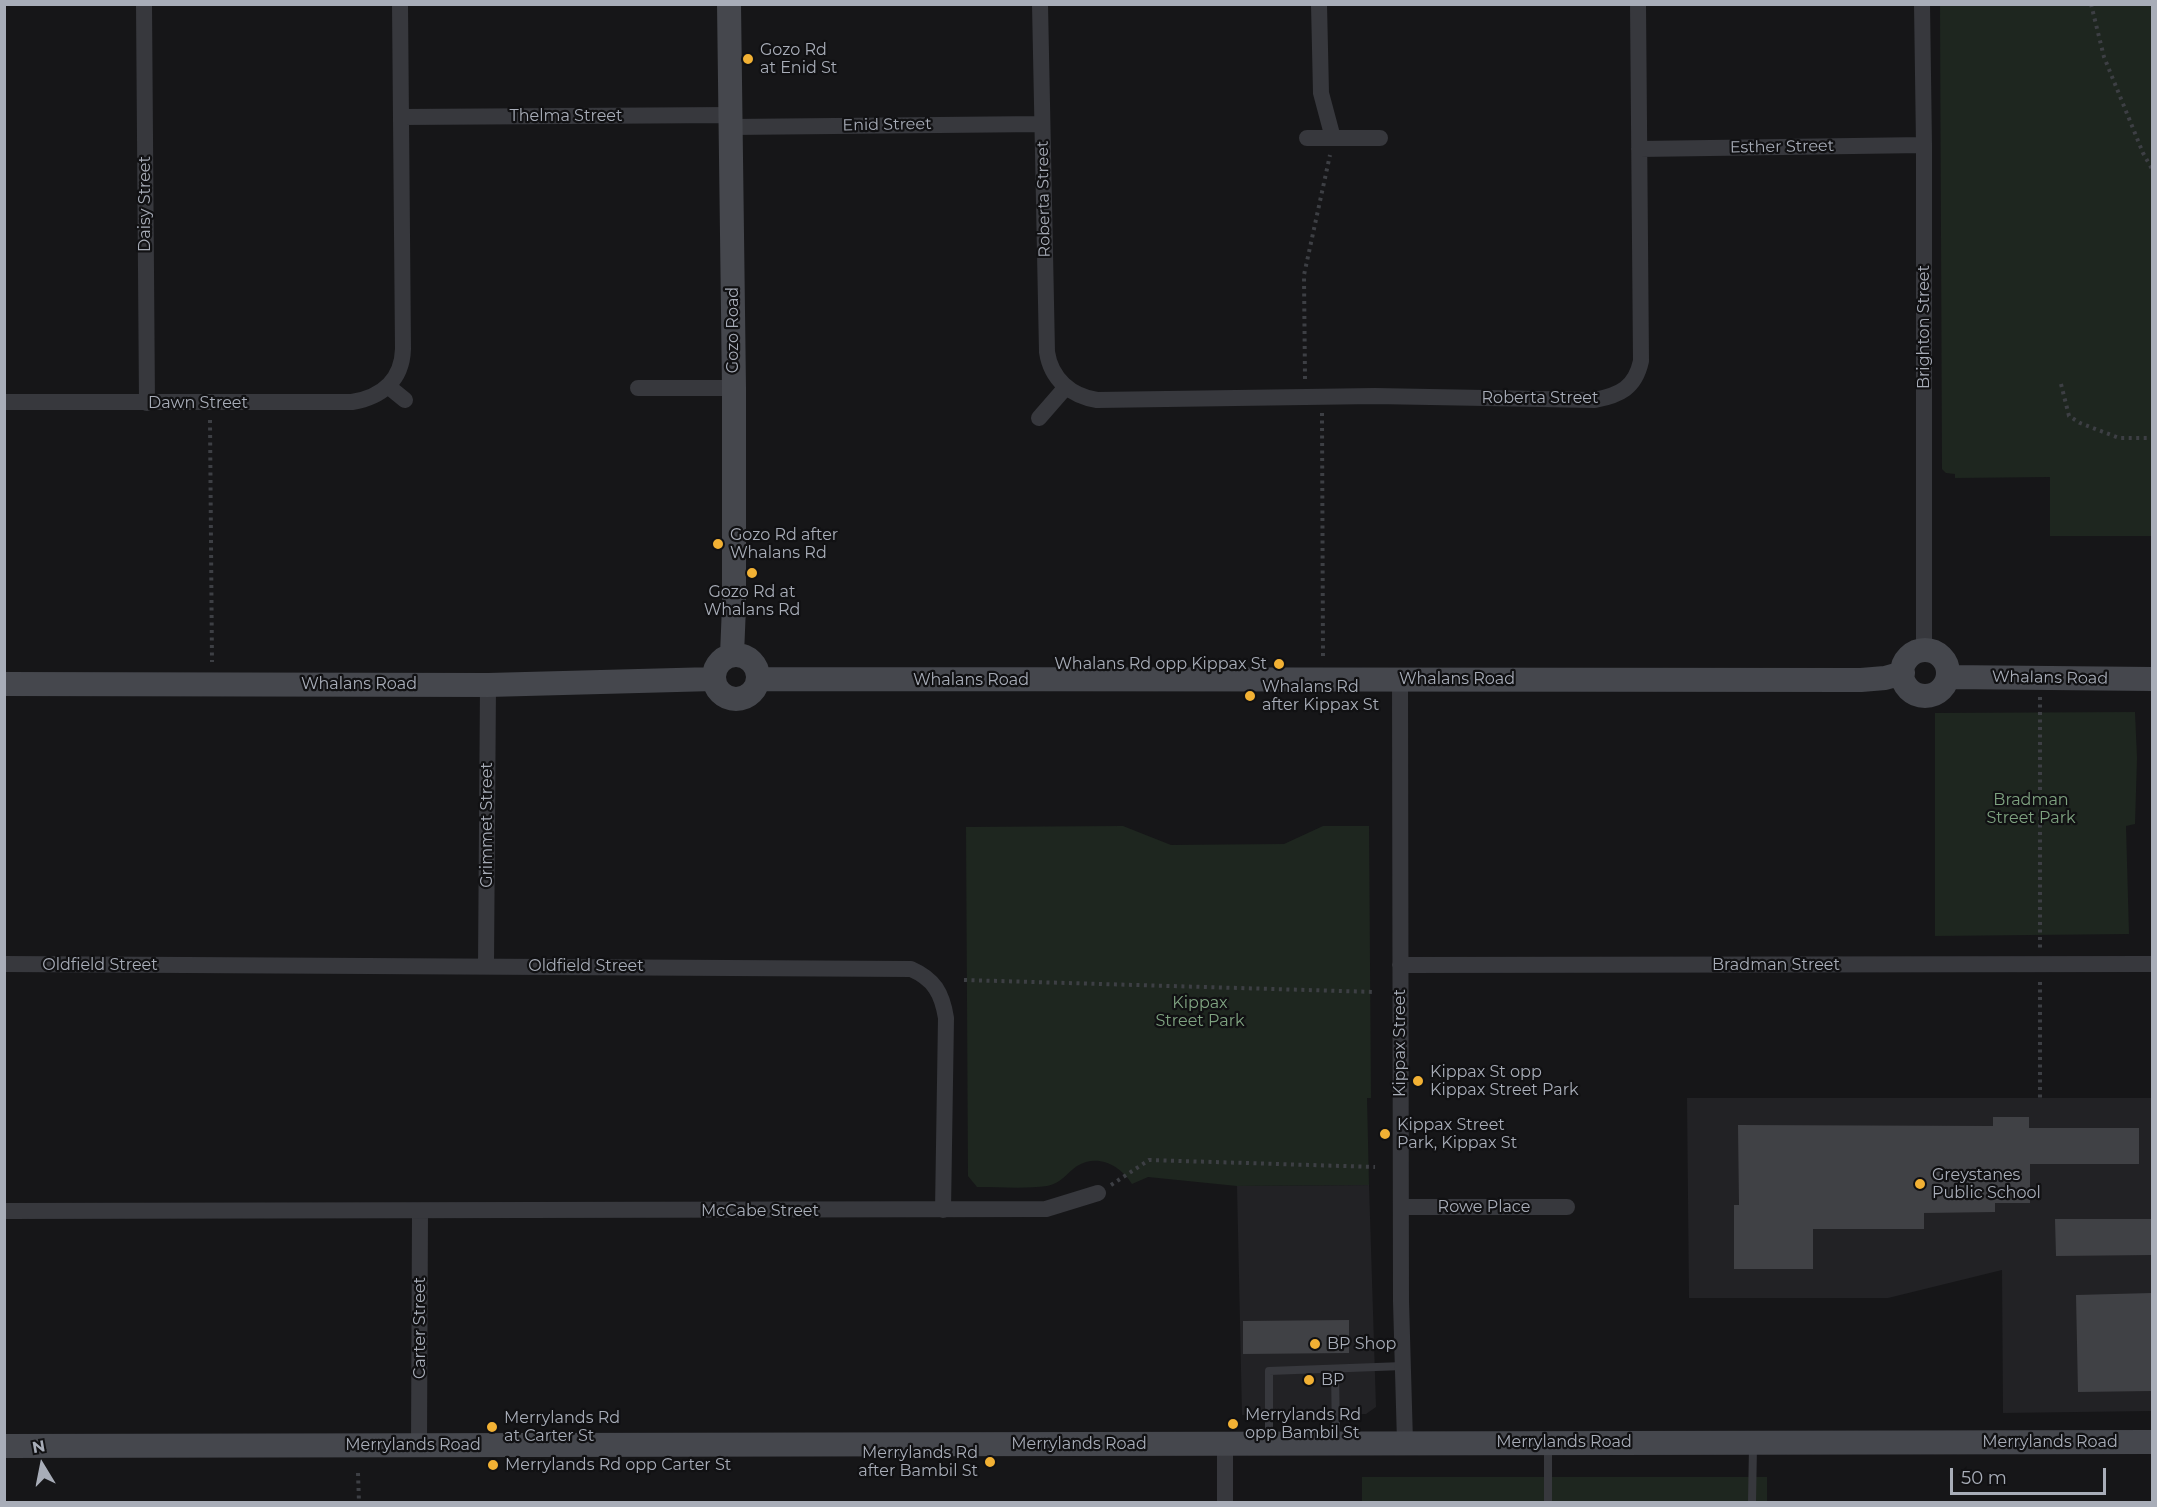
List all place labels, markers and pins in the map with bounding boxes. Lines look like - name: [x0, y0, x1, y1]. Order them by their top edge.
- place label: Gozo Rd at Enid St: [760, 40, 837, 78]
- marker: Gozo Rd at Enid St: [741, 52, 755, 66]
- place label: Gozo Rd after Whalans Rd: [730, 525, 838, 563]
- marker: Gozo Rd after Whalans Rd: [711, 537, 725, 551]
- marker: Gozo Rd at Whalans Rd: [745, 566, 759, 580]
- place label: Gozo Rd at Whalans Rd: [704, 582, 800, 620]
- place label: Whalans Rd opp Kippax St: [1054, 654, 1267, 674]
- marker: Whalans Rd opp Kippax St: [1272, 657, 1286, 671]
- place label: Whalans Rd after Kippax St: [1262, 677, 1379, 715]
- marker: Whalans Rd after Kippax St: [1243, 689, 1257, 703]
- place label: Kippax St opp Kippax Street Park: [1430, 1062, 1579, 1100]
- marker: Kippax St opp Kippax Street Park: [1411, 1074, 1425, 1088]
- place label: Kippax Street Park, Kippax St: [1397, 1115, 1517, 1153]
- marker: Kippax Street Park, Kippax St: [1378, 1127, 1392, 1141]
- place label: Greystanes Public School: [1932, 1165, 2041, 1203]
- marker: Greystanes Public School: [1913, 1177, 1927, 1191]
- place label: BP Shop: [1327, 1334, 1396, 1354]
- marker: BP Shop: [1308, 1337, 1322, 1351]
- place label: BP: [1321, 1370, 1345, 1390]
- marker: BP: [1302, 1373, 1316, 1387]
- place label: Merrylands Rd opp Bambil St: [1245, 1405, 1361, 1443]
- place label: Merrylands Rd at Carter St: [504, 1408, 620, 1446]
- marker: Merrylands Rd opp Bambil St: [1226, 1417, 1240, 1431]
- marker: Merrylands Rd at Carter St: [485, 1420, 499, 1434]
- place label: Merrylands Rd after Bambil St: [858, 1443, 978, 1481]
- place label: Merrylands Rd opp Carter St: [505, 1455, 731, 1475]
- marker: Merrylands Rd after Bambil St: [983, 1455, 997, 1469]
- marker: Merrylands Rd opp Carter St: [486, 1458, 500, 1472]

